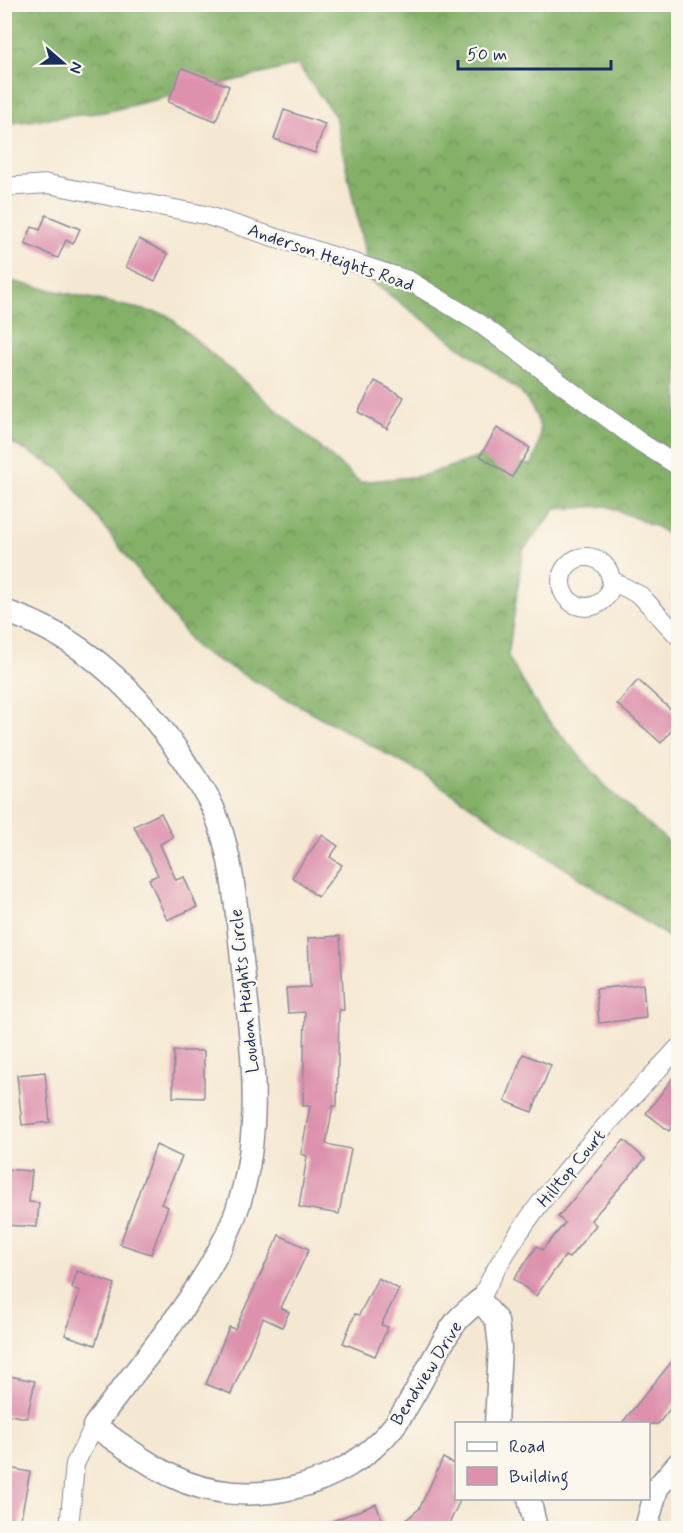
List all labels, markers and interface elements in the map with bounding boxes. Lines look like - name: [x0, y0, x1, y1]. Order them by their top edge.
- north arrow: [33, 33, 93, 93]
- scale bar: [458, 33, 611, 71]
- text: 50 m: [467, 43, 507, 67]
- text: N: [64, 59, 87, 76]
- street label: Anderson Heights Road: [245, 218, 417, 298]
- street label: Loudon Heights Circle: [224, 908, 266, 1074]
- street label: Hilltop Court: [532, 1124, 612, 1213]
- street label: Bendview Drive: [385, 1317, 468, 1430]
- legend: [455, 1422, 650, 1500]
- text: Road: [509, 1435, 545, 1459]
- text: Building: [509, 1465, 569, 1491]

